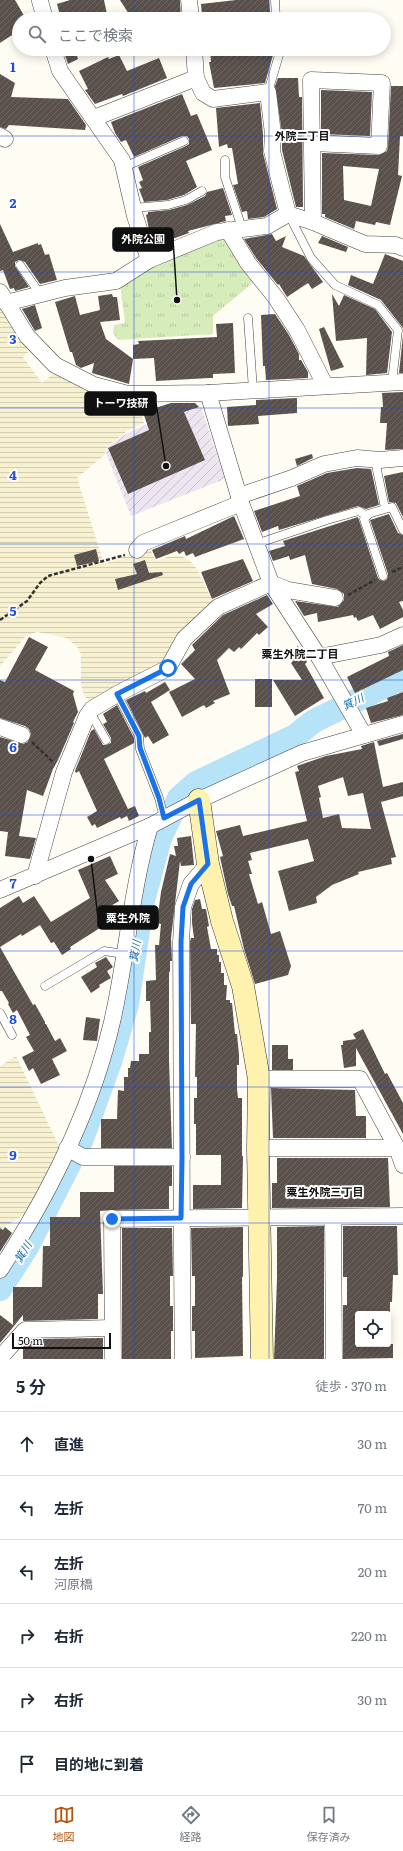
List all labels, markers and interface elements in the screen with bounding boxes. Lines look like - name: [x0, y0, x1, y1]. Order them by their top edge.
- search box: [12, 12, 391, 56]
- icon: search: [26, 23, 48, 45]
- text: ここで検索: [58, 23, 133, 46]
- text: 1: [10, 57, 16, 76]
- district label: 外院二丁目: [275, 127, 330, 143]
- text: 2: [10, 193, 17, 212]
- callout: 外院公園: [113, 228, 173, 251]
- text: 外院公園: [121, 230, 165, 246]
- text: 3: [9, 329, 17, 348]
- callout: トーワ技研: [85, 392, 156, 415]
- text: トーワ技研: [94, 394, 149, 410]
- text: 4: [9, 465, 17, 484]
- text: 5: [9, 601, 17, 620]
- district label: 粟生外院二丁目: [262, 645, 339, 661]
- route start: [159, 659, 177, 677]
- water label: 箕川: [339, 689, 367, 713]
- text: 6: [9, 737, 17, 756]
- text: 7: [9, 873, 17, 892]
- callout: 粟生外院: [98, 906, 158, 929]
- text: 粟生外院: [106, 909, 150, 925]
- water label: 箕川: [124, 938, 144, 963]
- text: 8: [9, 1009, 17, 1028]
- text: 9: [9, 1145, 17, 1164]
- district label: 粟生外院三丁目: [287, 1183, 364, 1199]
- route end: [103, 1210, 121, 1228]
- water label: 箕川: [10, 1237, 35, 1265]
- map controls: [355, 1311, 391, 1347]
- button: locate: [355, 1311, 391, 1347]
- scale bar: [12, 1331, 111, 1350]
- text: 50 m: [18, 1332, 43, 1348]
- text: 5 分: [16, 1373, 46, 1398]
- text: 徒歩 · 370 m: [315, 1376, 387, 1395]
- text: 直進: [54, 1432, 84, 1455]
- icon: ahead: [16, 1433, 38, 1455]
- text: 30 m: [357, 1434, 387, 1453]
- text: 左折: [54, 1496, 84, 1519]
- icon: left: [16, 1497, 38, 1519]
- text: 70 m: [358, 1498, 387, 1517]
- text: 左折: [54, 1551, 84, 1574]
- icon: left: [16, 1561, 38, 1583]
- text: 20 m: [358, 1562, 387, 1581]
- text: 河原橋: [54, 1574, 93, 1593]
- text: 右折: [54, 1624, 84, 1647]
- icon: right: [16, 1625, 38, 1647]
- text: 220 m: [351, 1626, 387, 1645]
- text: 右折: [54, 1688, 84, 1711]
- icon: right: [16, 1689, 38, 1711]
- text: 30 m: [357, 1690, 387, 1709]
- text: 目的地に到着: [54, 1752, 144, 1775]
- icon: arrive: [16, 1753, 38, 1775]
- tab: 地図: [53, 1804, 75, 1844]
- tab: 経路: [180, 1804, 202, 1844]
- tab: 保存済み: [307, 1804, 351, 1844]

